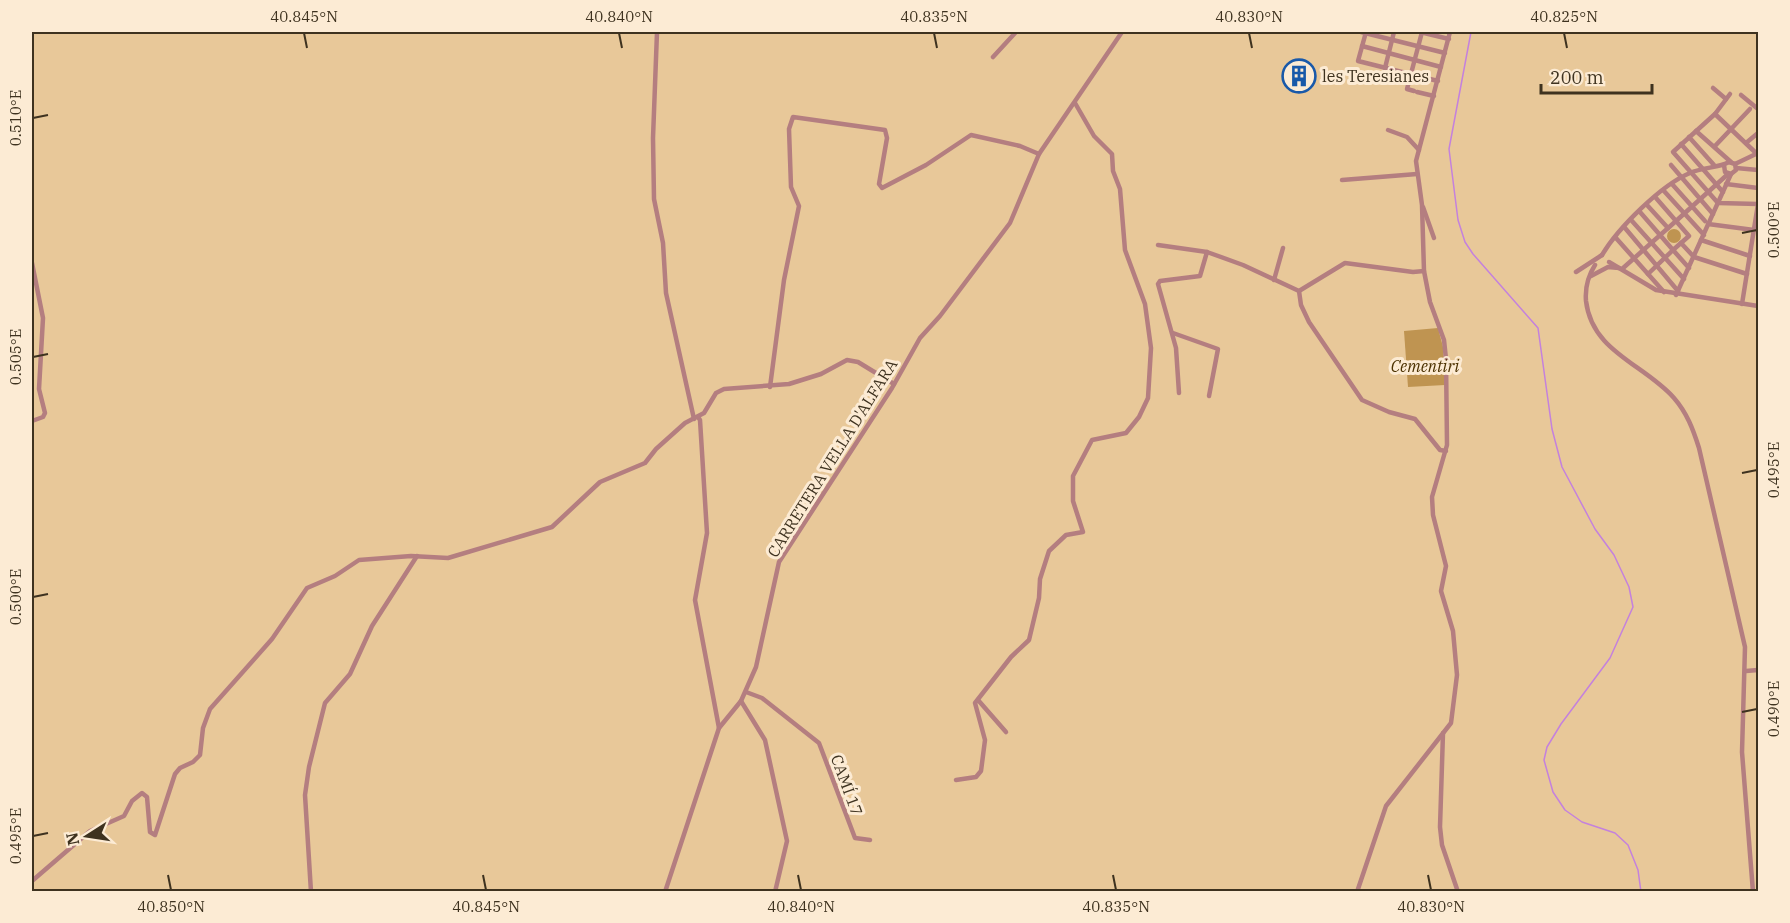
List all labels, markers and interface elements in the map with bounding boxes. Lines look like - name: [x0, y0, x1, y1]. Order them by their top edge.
- text: 40.845°N: [270, 7, 338, 26]
- text: 40.840°N: [585, 7, 653, 26]
- text: 40.835°N: [900, 7, 968, 26]
- text: 40.830°N: [1215, 7, 1283, 26]
- text: 40.825°N: [1530, 7, 1598, 26]
- scale bar: [1541, 57, 1652, 95]
- building icon: les Teresianes: [1281, 58, 1317, 94]
- place label: les Teresianes: [1322, 66, 1429, 86]
- text: 200 m: [1550, 66, 1604, 89]
- text: 0.510°E: [6, 90, 25, 146]
- text: 0.500°E: [1764, 202, 1783, 258]
- text: 0.505°E: [6, 329, 25, 385]
- street label: CARRETERA VELLA D'ALFARA: [763, 355, 901, 561]
- park label: Cementiri: [1391, 356, 1459, 376]
- text: 0.495°E: [1764, 442, 1783, 498]
- text: 0.500°E: [6, 569, 25, 625]
- text: 0.490°E: [1764, 681, 1783, 737]
- street label: CAMÍ 17: [827, 751, 868, 818]
- north arrow: [57, 806, 117, 866]
- text: 0.495°E: [6, 808, 25, 864]
- text: N: [61, 831, 83, 847]
- text: 40.850°N: [137, 897, 205, 916]
- text: 40.845°N: [452, 897, 520, 916]
- text: 40.840°N: [767, 897, 835, 916]
- text: 40.835°N: [1082, 897, 1150, 916]
- text: 40.830°N: [1397, 897, 1465, 916]

